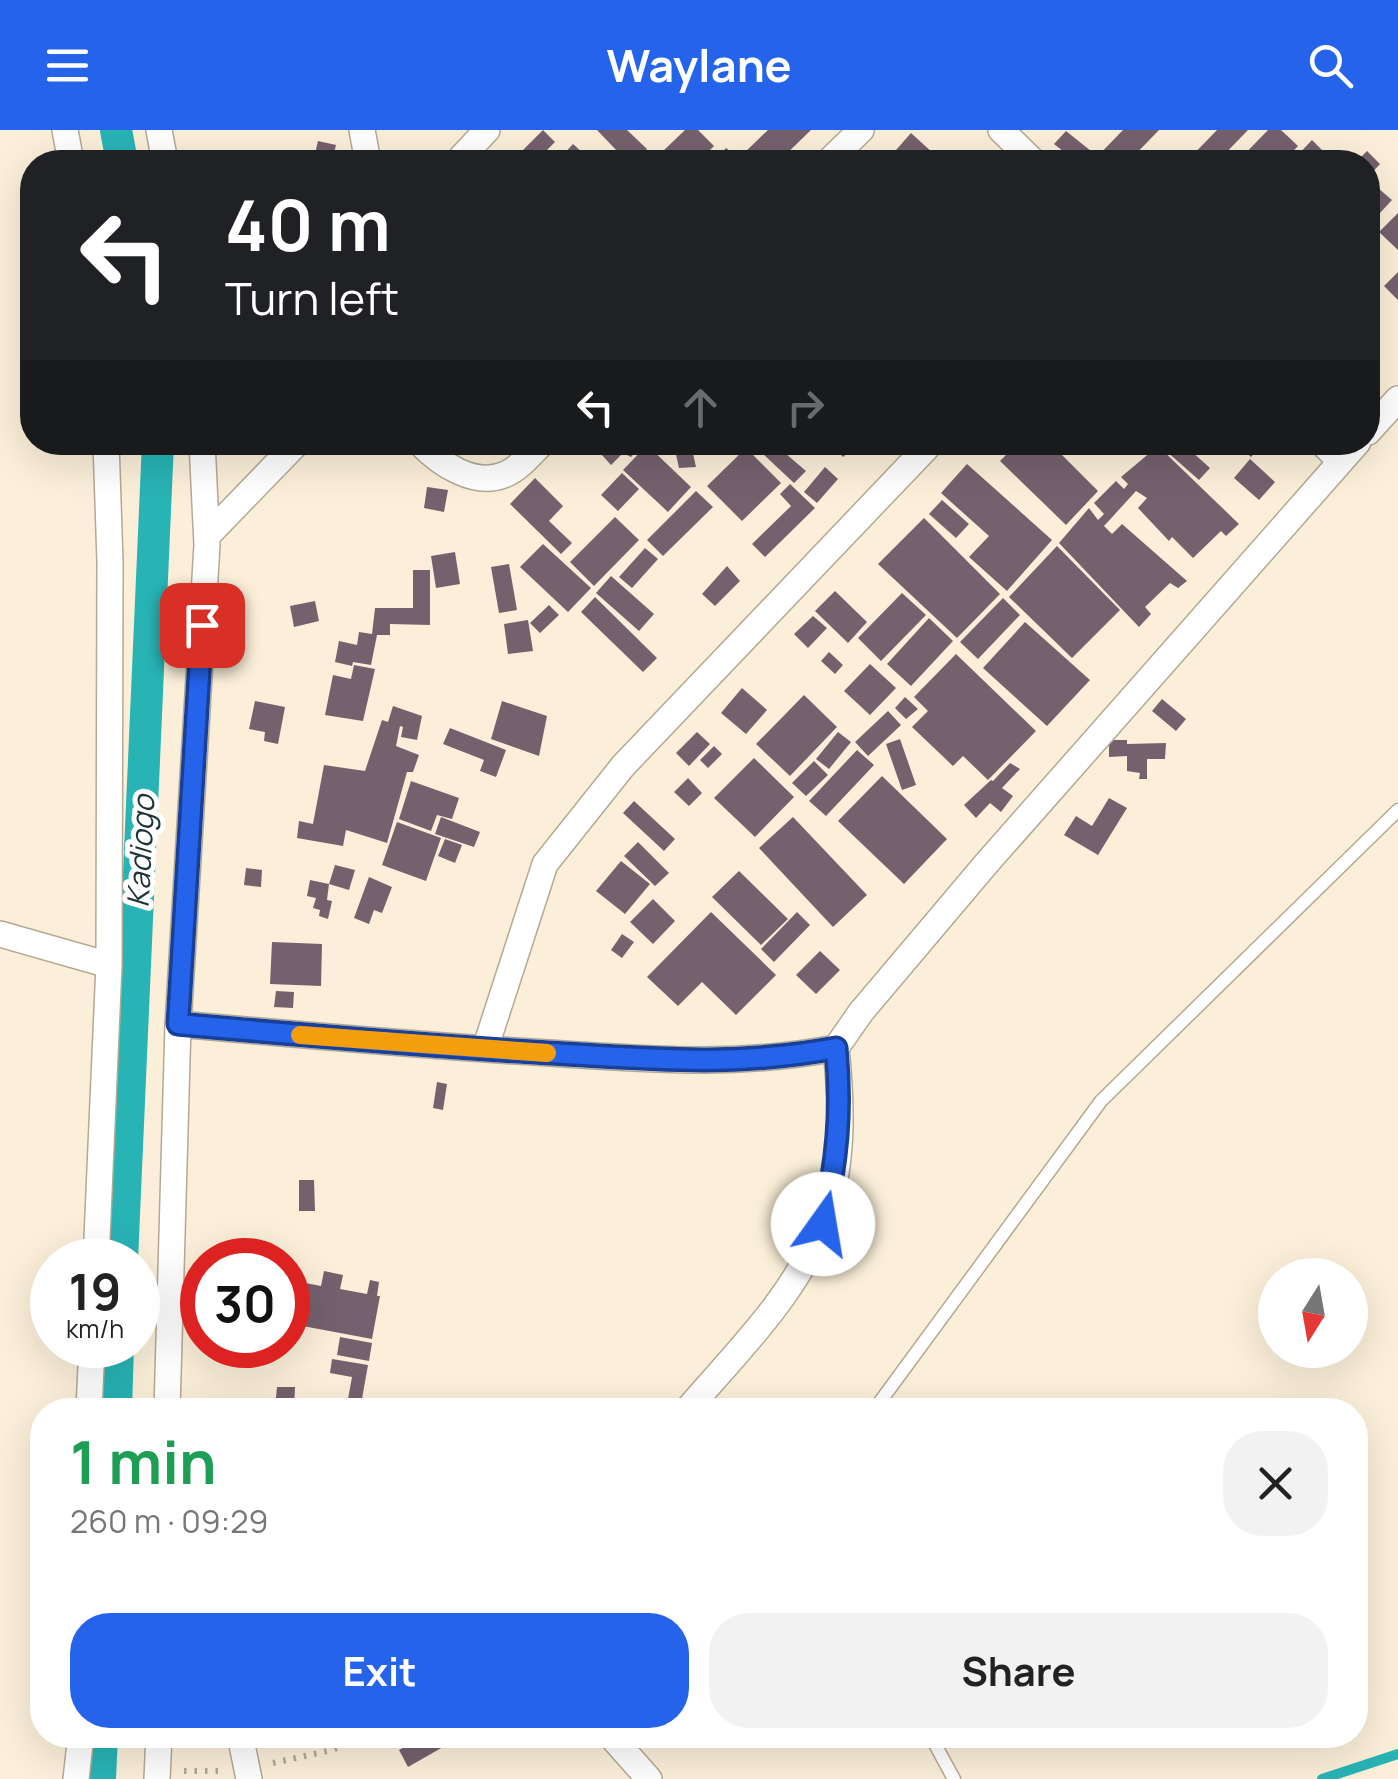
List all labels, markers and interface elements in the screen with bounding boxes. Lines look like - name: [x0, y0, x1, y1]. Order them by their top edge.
- text: Waylane: [606, 34, 792, 96]
- icon: menu: [40, 38, 95, 93]
- icon: search: [1303, 38, 1358, 93]
- text: 40 m: [225, 176, 391, 272]
- icon: left: [60, 190, 190, 320]
- text: Turn left: [225, 267, 399, 329]
- icon: left: [568, 380, 623, 435]
- icon: ahead: [673, 380, 728, 435]
- icon: right: [778, 380, 833, 435]
- pin: [160, 583, 245, 668]
- icon: arrive: [175, 598, 230, 653]
- water label: Kadiogo: [117, 792, 164, 908]
- position arrow: [771, 1172, 875, 1276]
- speed limit sign: 30: [180, 1238, 310, 1368]
- text: 19: [69, 1257, 121, 1325]
- north arrow: [1258, 1258, 1368, 1368]
- map controls: [1258, 1258, 1368, 1368]
- text: km/h: [66, 1311, 124, 1346]
- text: 1 min: [70, 1420, 217, 1502]
- button: close: [1223, 1431, 1328, 1536]
- text: 260 m · 09:29: [70, 1499, 268, 1543]
- button: Exit: [70, 1613, 689, 1728]
- button: Share: [709, 1613, 1328, 1728]

